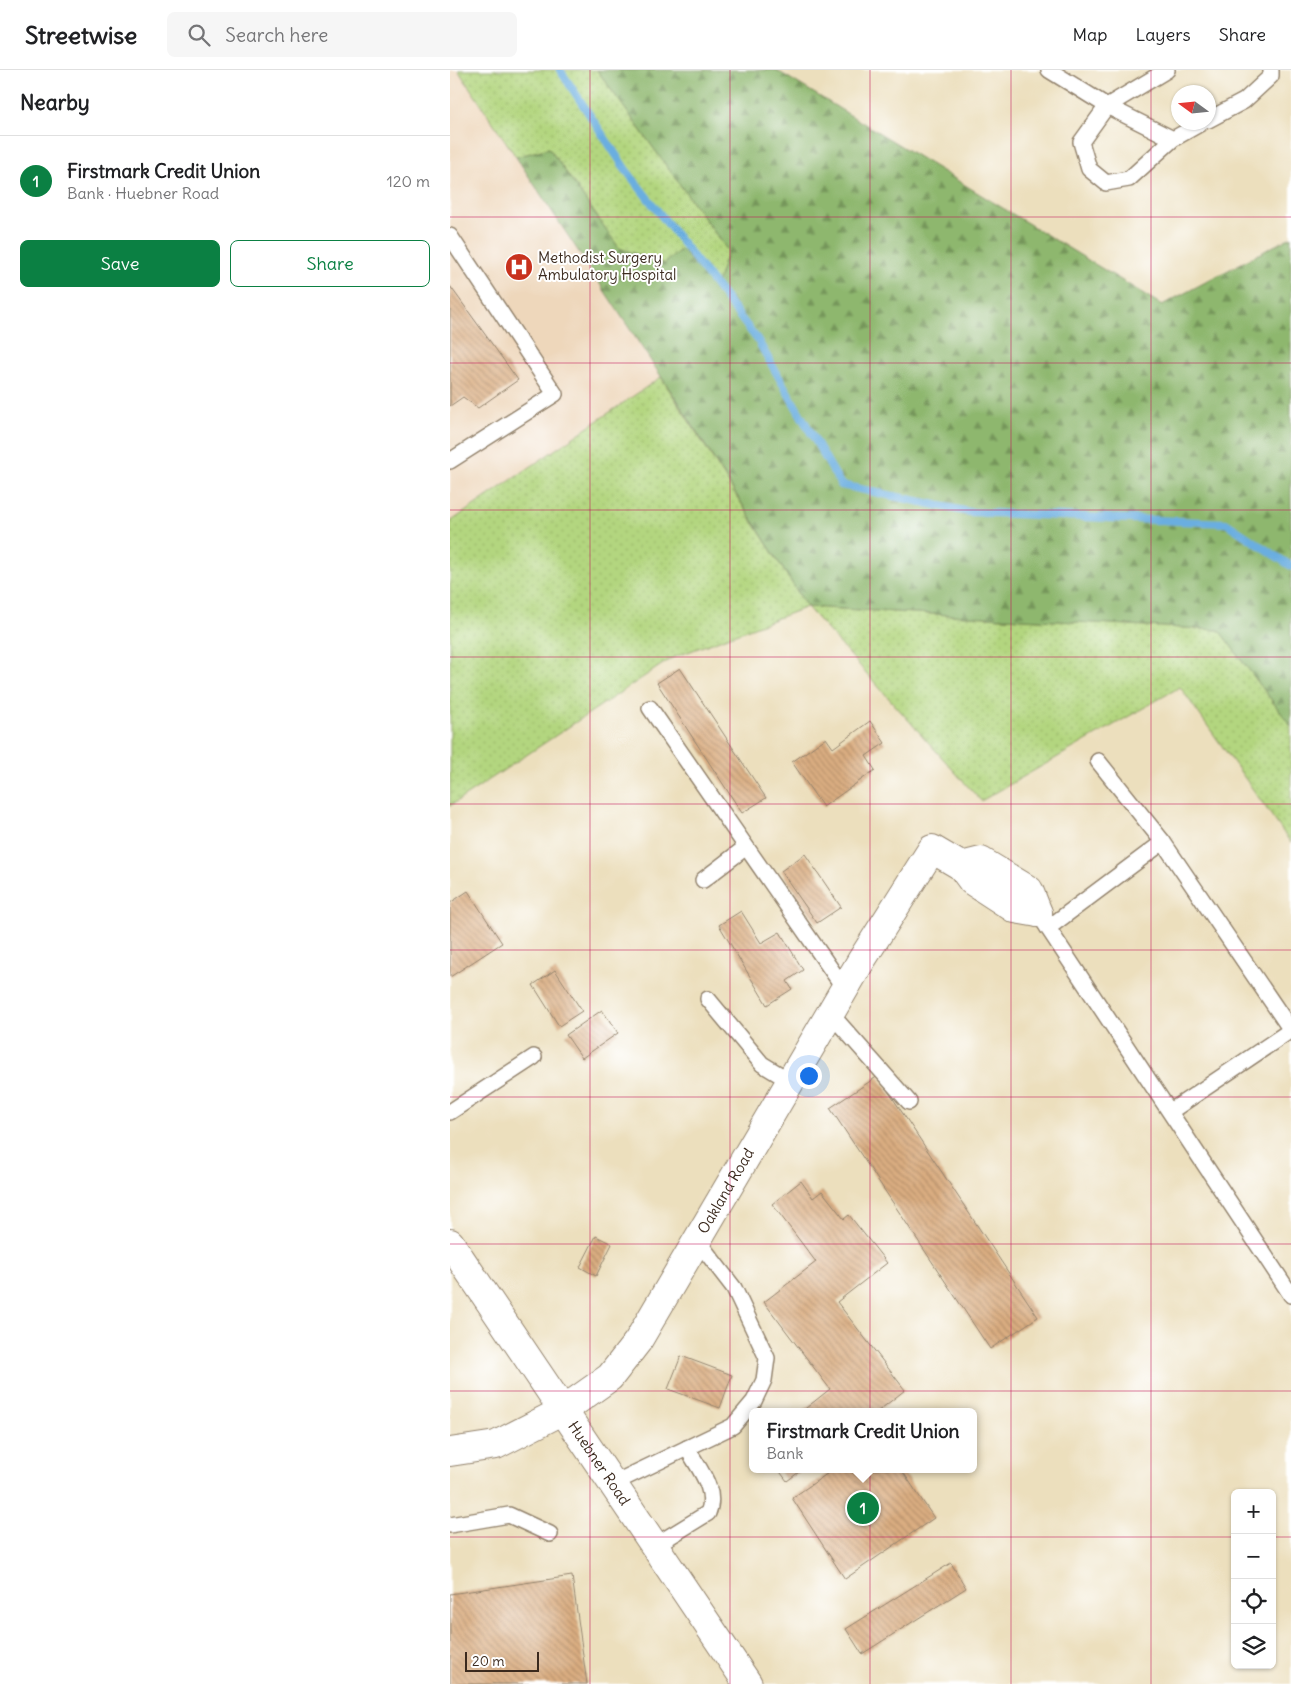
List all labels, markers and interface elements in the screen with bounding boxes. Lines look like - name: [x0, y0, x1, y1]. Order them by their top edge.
- search box: [167, 12, 517, 57]
- text: Streetwise: [25, 20, 137, 50]
- icon: search: [185, 21, 213, 49]
- text: Search here: [225, 23, 328, 47]
- text: Map: [1072, 23, 1107, 46]
- text: Layers: [1135, 23, 1191, 46]
- text: Share: [1219, 23, 1266, 46]
- north arrow: [1171, 85, 1216, 130]
- text: Nearby: [20, 89, 90, 116]
- text: Firstmark Credit Union: [67, 159, 260, 183]
- text: 1: [33, 171, 39, 191]
- text: 120 m: [387, 171, 430, 191]
- text: Bank · Huebner Road: [67, 183, 219, 203]
- button: Save: [20, 240, 220, 287]
- button: Share: [230, 240, 430, 287]
- place label: Methodist Surgery Ambulatory Hospital: [538, 248, 676, 284]
- hospital icon: Methodist Surgery Ambulatory Hospital: [504, 252, 534, 282]
- your location: [796, 1063, 822, 1089]
- street label: Oakland Road: [693, 1144, 758, 1237]
- popup: [749, 1408, 977, 1473]
- street label: Huebner Road: [564, 1417, 635, 1509]
- text: Firstmark Credit Union: [766, 1419, 960, 1443]
- text: Bank: [766, 1443, 803, 1463]
- pin: 1: [847, 1489, 879, 1527]
- map controls: [1231, 1489, 1276, 1669]
- button: +: [1231, 1489, 1276, 1534]
- button: −: [1231, 1534, 1276, 1579]
- button: locate: [1231, 1579, 1276, 1624]
- button: layers: [1231, 1624, 1276, 1669]
- scale bar: [465, 1649, 539, 1672]
- text: 20 m: [472, 1652, 505, 1670]

